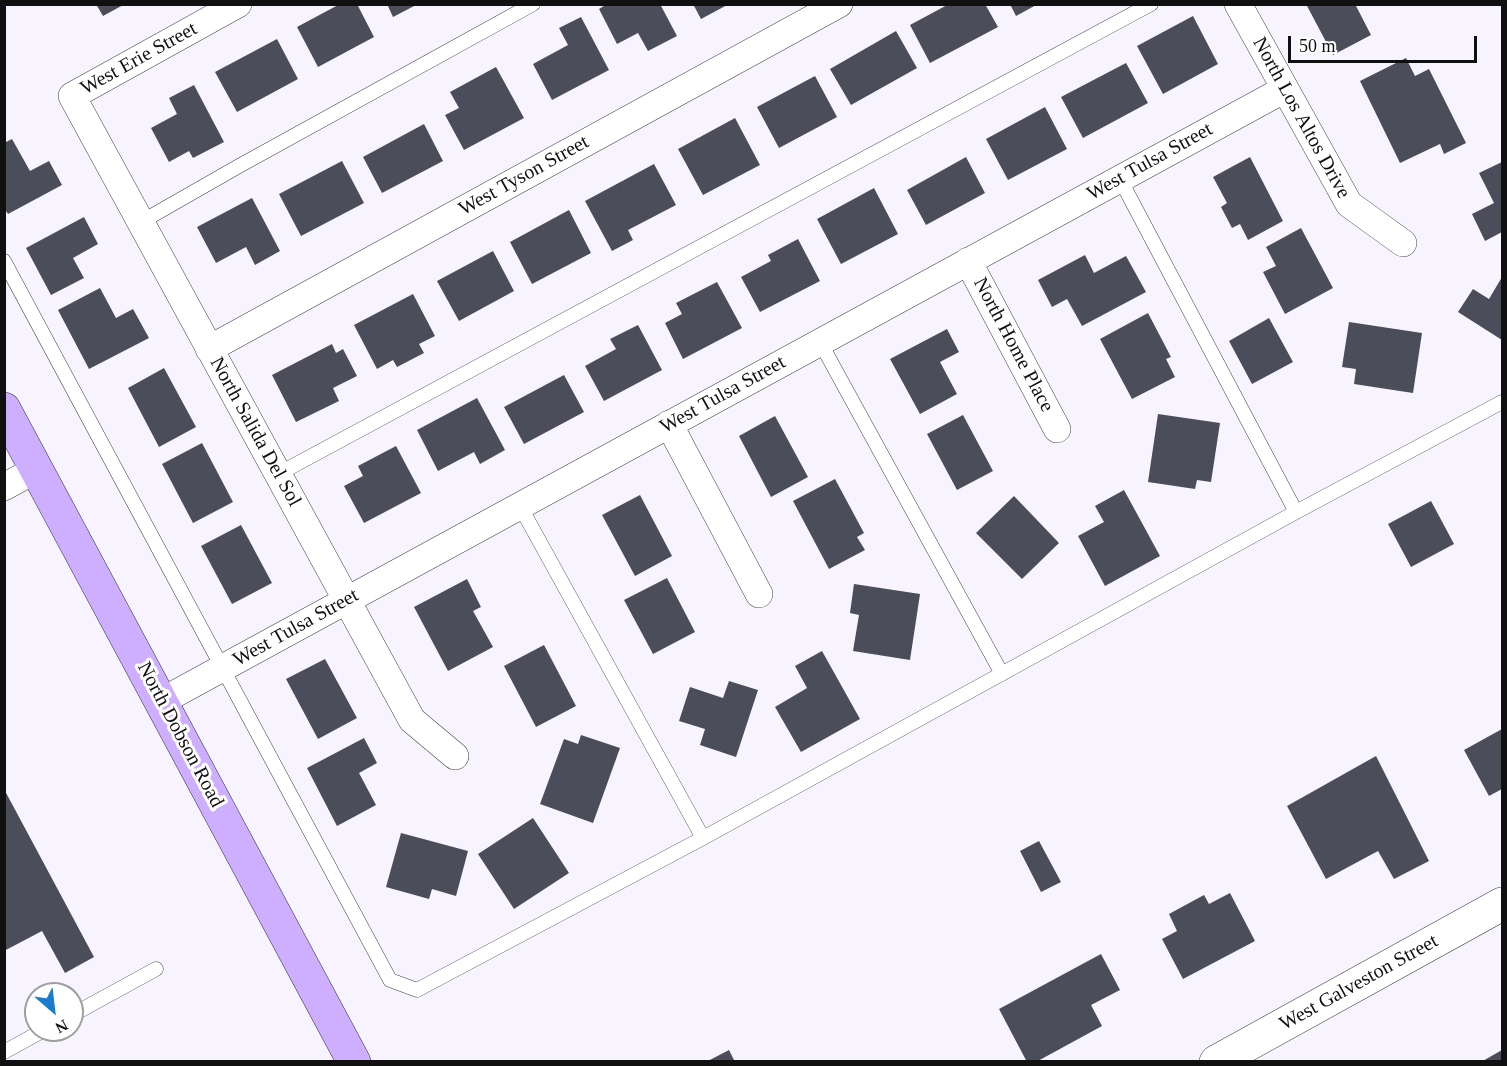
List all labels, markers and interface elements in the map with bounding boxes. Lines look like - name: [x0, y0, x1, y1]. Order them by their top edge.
- street label: West Erie Street: [77, 17, 201, 101]
- scale bar: [1291, 24, 1480, 62]
- street label: North Los Altos Drive: [1247, 33, 1355, 203]
- text: 50 m: [1299, 36, 1336, 56]
- street label: West Tulsa Street: [1083, 118, 1217, 206]
- street label: West Tyson Street: [455, 130, 593, 222]
- street label: North Home Place: [967, 274, 1059, 416]
- street label: West Tulsa Street: [656, 351, 790, 439]
- street label: North Salida Del Sol: [204, 353, 306, 511]
- street label: West Tulsa Street: [229, 584, 363, 672]
- street label: North Dobson Road: [132, 658, 228, 812]
- street label: West Galveston Street: [1276, 930, 1442, 1036]
- north arrow: [24, 982, 84, 1042]
- text: N: [53, 1016, 71, 1037]

